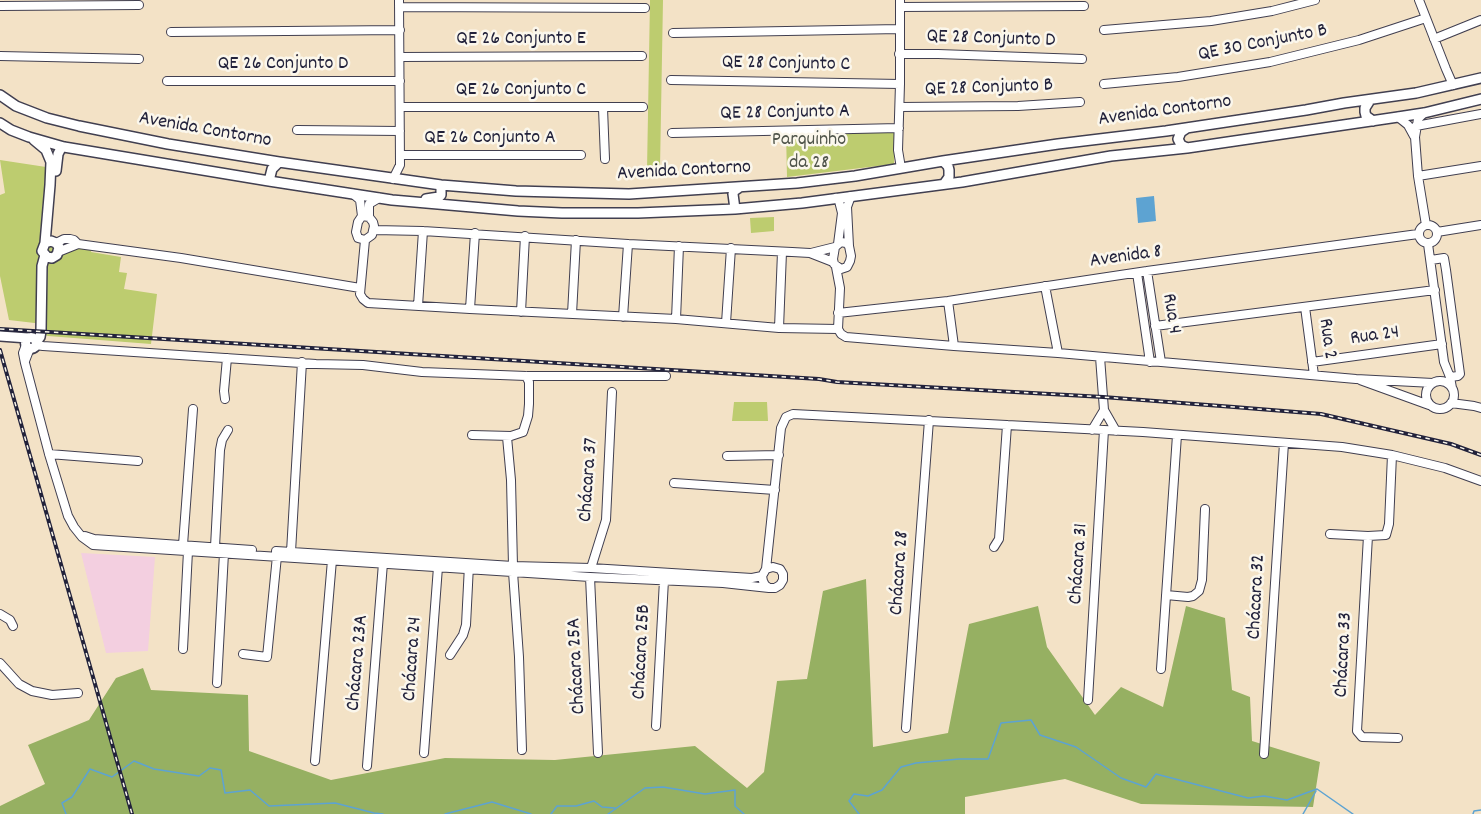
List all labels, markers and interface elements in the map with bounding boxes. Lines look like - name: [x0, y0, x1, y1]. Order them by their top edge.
- street label: QE 30 Conjunto B: [1196, 20, 1330, 68]
- street label: QE 28 Conjunto D: [926, 26, 1056, 54]
- street label: QE 26 Conjunto E: [456, 28, 586, 52]
- street label: QE 28 Conjunto C: [722, 52, 850, 78]
- street label: QE 26 Conjunto D: [218, 53, 348, 77]
- street label: QE 28 Conjunto B: [925, 75, 1053, 103]
- street label: QE 26 Conjunto C: [456, 79, 586, 103]
- street label: Avenida Contorno: [1097, 91, 1233, 133]
- street label: QE 28 Conjunto A: [720, 101, 850, 127]
- street label: Avenida Contorno: [137, 108, 273, 154]
- street label: QE 26 Conjunto A: [424, 127, 556, 151]
- park label: Parquinho da 28: [772, 129, 846, 176]
- street label: Avenida Contorno: [616, 157, 752, 187]
- street label: Avenida 8: [1089, 241, 1163, 275]
- street label: Rua 4: [1155, 292, 1185, 336]
- street label: Rua 2: [1311, 317, 1341, 361]
- street label: Rua 24: [1349, 322, 1401, 352]
- street label: Chácara 37: [575, 437, 605, 523]
- street label: Chácara 31: [1065, 523, 1095, 605]
- street label: Chácara 28: [886, 530, 916, 616]
- street label: Chácara 32: [1244, 554, 1272, 640]
- street label: Chácara 25B: [629, 604, 657, 700]
- street label: Chácara 33: [1331, 612, 1359, 698]
- street label: Chácara 23A: [343, 614, 375, 712]
- street label: Chácara 24: [399, 616, 429, 702]
- street label: Chácara 25A: [563, 617, 593, 715]

